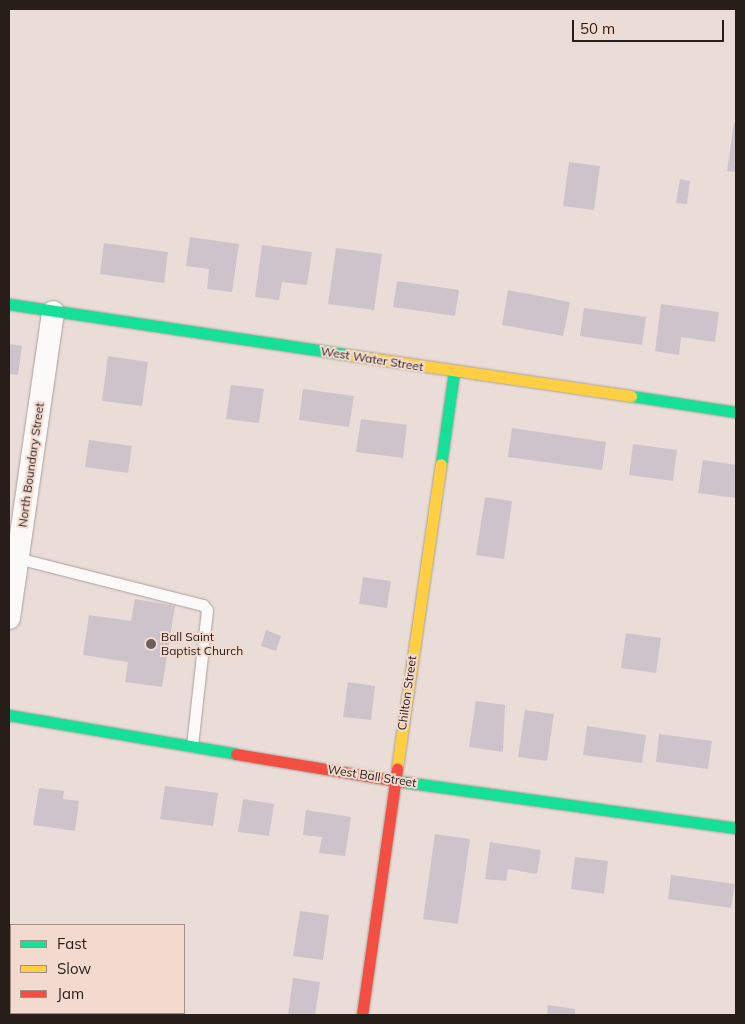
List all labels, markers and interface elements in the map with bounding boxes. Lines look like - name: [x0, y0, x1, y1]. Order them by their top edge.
- scale bar: [575, 10, 728, 42]
- text: 50 m: [580, 19, 615, 38]
- street label: West Water Street: [320, 344, 424, 374]
- street label: North Boundary Street: [15, 402, 47, 528]
- place label: Ball Saint Baptist Church: [161, 630, 243, 658]
- marker: Ball Saint Baptist Church: [145, 638, 157, 650]
- street label: Chilton Street: [395, 655, 419, 731]
- street label: West Ball Street: [327, 762, 417, 790]
- legend: [10, 924, 185, 1014]
- text: Fast: [57, 934, 87, 953]
- text: Slow: [57, 959, 91, 978]
- text: Jam: [57, 984, 84, 1003]

